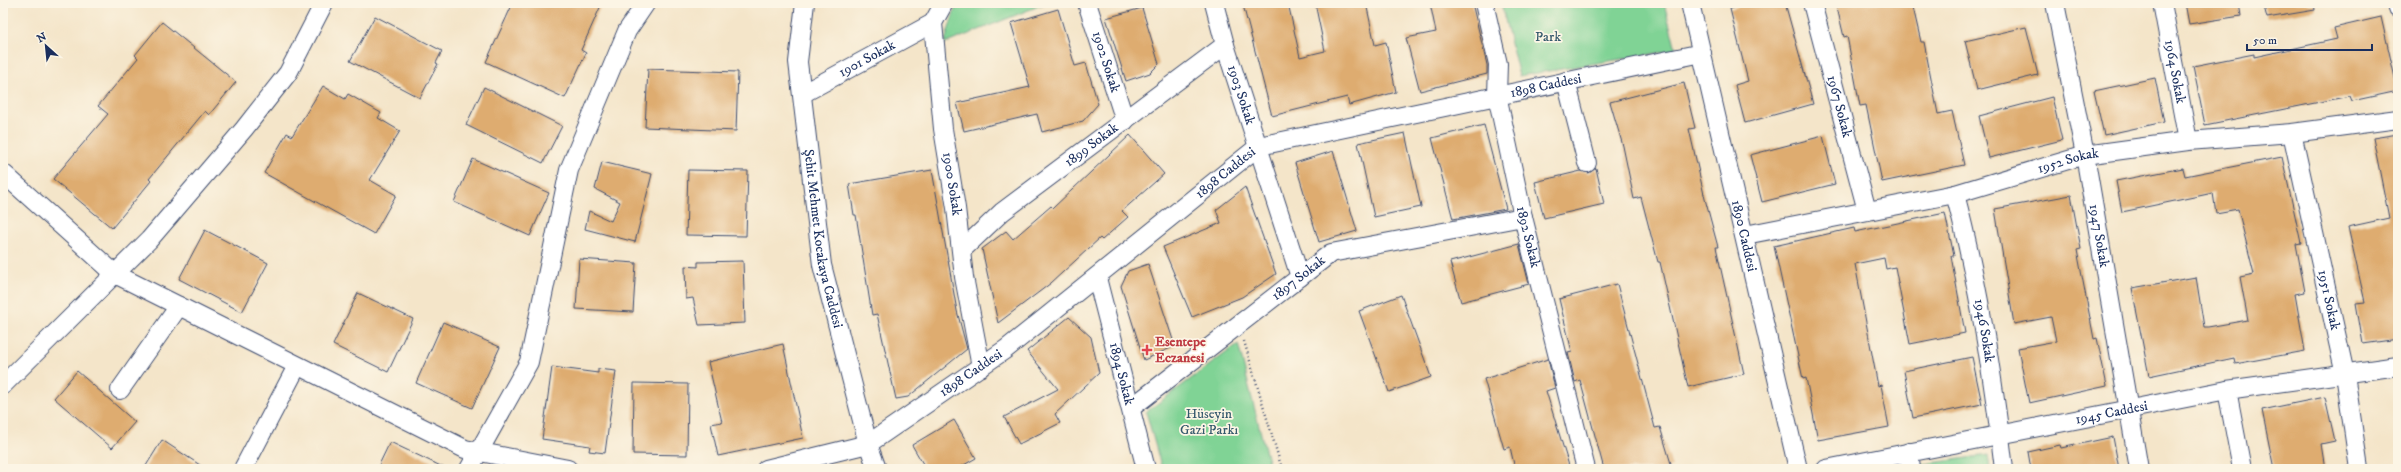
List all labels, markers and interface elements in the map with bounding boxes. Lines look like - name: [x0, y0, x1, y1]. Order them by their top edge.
- north arrow: [26, 26, 66, 66]
- scale bar: [2247, 26, 2372, 52]
- park label: Park: [1535, 28, 1561, 46]
- street label: 1902 Sokak: [1088, 29, 1124, 95]
- text: N: [35, 30, 49, 46]
- text: 50 m: [2253, 33, 2277, 48]
- street label: 1901 Sokak: [836, 36, 899, 81]
- street label: 1964 Sokak: [2160, 38, 2190, 105]
- street label: 1903 Sokak: [1223, 63, 1259, 127]
- street label: 1898 Caddesi: [1508, 69, 1584, 102]
- street label: 1967 Sokak: [1823, 73, 1856, 140]
- street label: 1899 Sokak: [1061, 119, 1122, 171]
- street label: 1898 Caddesi: [1192, 143, 1260, 203]
- street label: 1952 Sokak: [2035, 144, 2100, 178]
- street label: Şehit Mehmet Kocakaya Caddesi: [799, 148, 847, 330]
- street label: 1900 Sokak: [938, 151, 966, 217]
- street label: 1890 Caddesi: [1727, 198, 1761, 274]
- street label: 1947 Sokak: [2085, 203, 2113, 269]
- street label: 1892 Sokak: [1512, 205, 1544, 270]
- street label: 1897 Sokak: [1268, 252, 1329, 305]
- street label: 1951 Sokak: [2313, 268, 2344, 332]
- street label: 1946 Sokak: [1970, 297, 1999, 364]
- place label: Esentepe Eczanesi: [1155, 333, 1206, 367]
- street label: 1894 Sokak: [1105, 341, 1138, 407]
- street label: 1898 Caddesi: [936, 345, 1006, 401]
- marker: Esentepe Eczanesi: [1142, 345, 1152, 355]
- street label: 1945 Caddesi: [2074, 397, 2150, 429]
- park label: Hüseyin Gazi Parkı: [1180, 405, 1238, 439]

